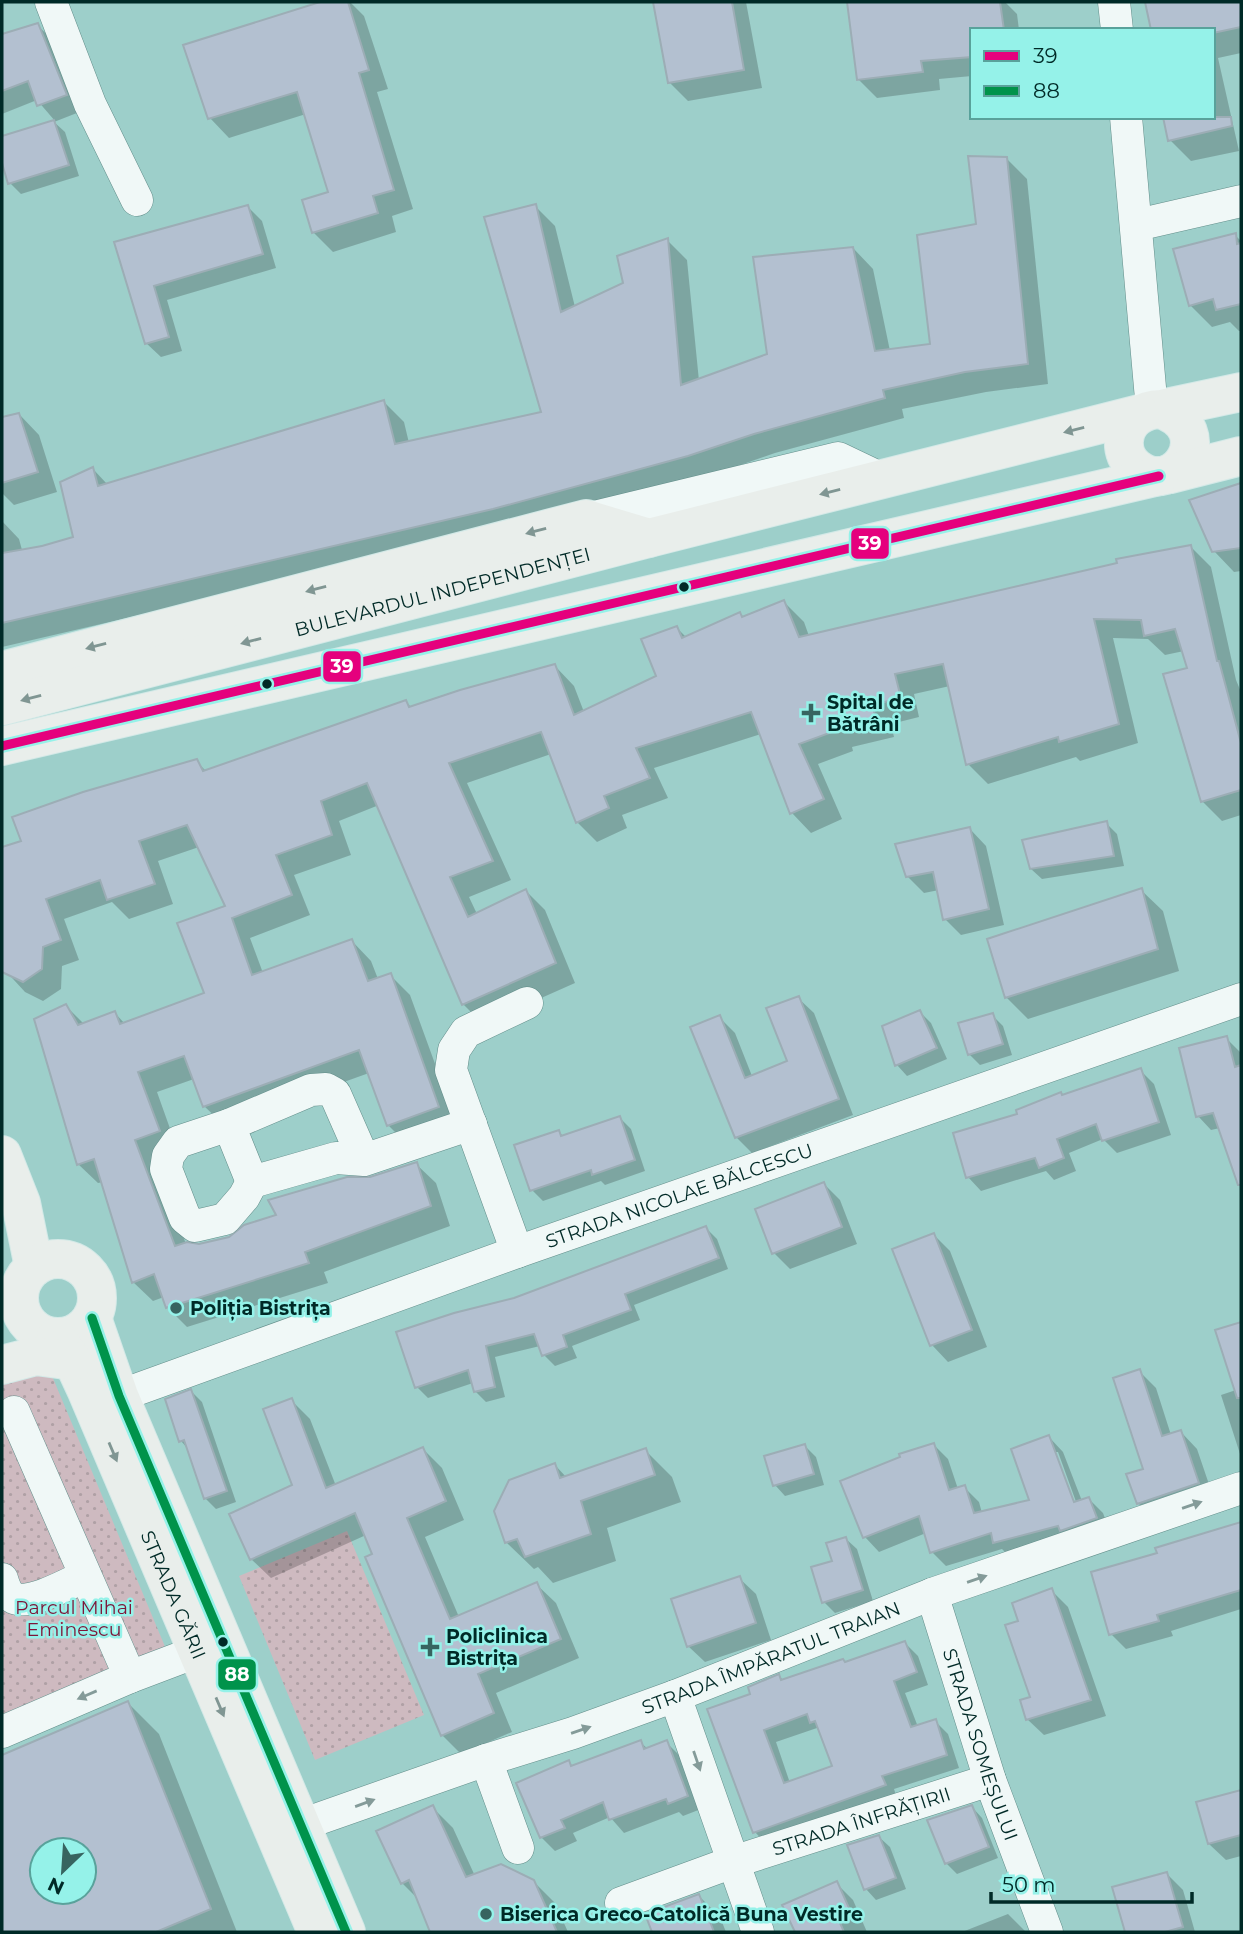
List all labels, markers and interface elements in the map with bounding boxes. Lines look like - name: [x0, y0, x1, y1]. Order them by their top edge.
- legend: [970, 28, 1215, 119]
- text: 39: [1033, 43, 1058, 68]
- text: 88: [1033, 78, 1060, 103]
- one-way arrow: [1063, 426, 1084, 436]
- one-way arrow: [818, 487, 840, 498]
- one-way arrow: [526, 527, 547, 537]
- line badge: 39: [850, 527, 890, 560]
- text: 39: [857, 532, 882, 555]
- street label: BULEVARDUL INDEPENDENȚEI: [292, 543, 593, 642]
- unlabelled marker: [677, 580, 691, 594]
- one-way arrow: [305, 584, 327, 595]
- one-way arrow: [240, 636, 262, 647]
- one-way arrow: [85, 641, 107, 652]
- line badge: 39: [322, 650, 362, 683]
- text: 39: [329, 655, 354, 678]
- unlabelled marker: [260, 677, 274, 691]
- place label: Spital de Bătrâni: [827, 691, 914, 736]
- one-way arrow: [20, 693, 42, 704]
- marker: Spital de Bătrâni: [801, 703, 821, 723]
- street label: STRADA NICOLAE BĂLCESCU: [543, 1139, 816, 1253]
- place label: Poliția Bistrița: [190, 1297, 331, 1321]
- marker: Poliția Bistrița: [168, 1300, 184, 1316]
- one-way arrow: [108, 1442, 119, 1463]
- one-way arrow: [1181, 1499, 1202, 1510]
- street label: STRADA GĂRII: [136, 1527, 211, 1663]
- one-way arrow: [966, 1573, 987, 1584]
- park label: Parcul Mihai Eminescu: [15, 1596, 133, 1641]
- street label: STRADA ÎMPĂRATUL TRAIAN: [639, 1597, 904, 1719]
- place label: Policlinica Bistrița: [446, 1625, 548, 1671]
- unlabelled marker: [216, 1635, 230, 1649]
- marker: Policlinica Bistrița: [420, 1637, 440, 1657]
- street label: STRADA SOMEȘULUI: [938, 1646, 1023, 1844]
- line badge: 88: [217, 1658, 257, 1691]
- text: 88: [224, 1663, 250, 1686]
- one-way arrow: [77, 1690, 98, 1701]
- one-way arrow: [214, 1697, 226, 1717]
- one-way arrow: [570, 1724, 591, 1735]
- one-way arrow: [692, 1750, 703, 1771]
- street label: STRADA ÎNFRĂȚIRII: [770, 1782, 953, 1861]
- one-way arrow: [355, 1797, 376, 1808]
- north arrow: [28, 1836, 98, 1906]
- scale bar: [991, 1860, 1192, 1904]
- text: N: [44, 1872, 68, 1900]
- text: 50 m: [1002, 1872, 1056, 1897]
- place label: Biserica Greco-Catolică Buna Vestire: [500, 1903, 863, 1926]
- marker: Biserica Greco-Catolică Buna Vestire: [478, 1906, 494, 1922]

